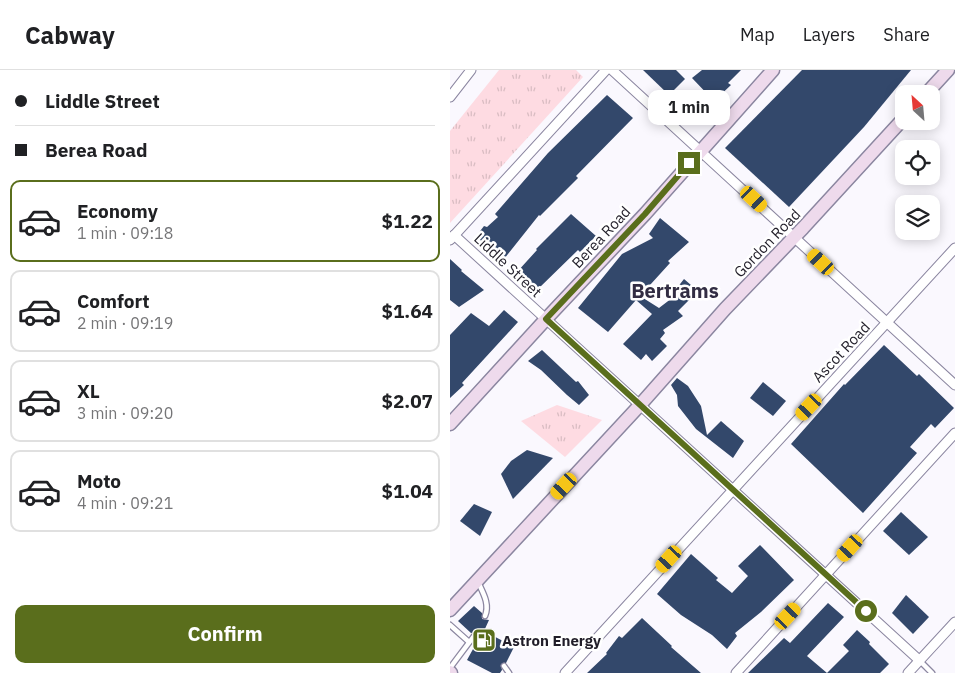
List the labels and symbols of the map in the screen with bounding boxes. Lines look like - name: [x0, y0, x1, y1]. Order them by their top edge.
- north arrow: [895, 85, 940, 130]
- callout: 1 min: [648, 91, 730, 126]
- route end: [678, 152, 700, 174]
- car: [737, 183, 770, 215]
- street label: Berea Road: [568, 202, 634, 272]
- street label: Gordon Road: [730, 205, 804, 281]
- street label: Liddle Street: [470, 229, 546, 301]
- car: [804, 246, 837, 278]
- district label: Bertrams: [631, 277, 719, 304]
- street label: Ascot Road: [808, 318, 874, 386]
- car: [793, 391, 824, 423]
- car: [548, 470, 579, 502]
- car: [834, 532, 865, 564]
- car: [653, 543, 684, 575]
- car: [772, 600, 803, 632]
- route start: [855, 600, 877, 622]
- fuel station icon: Astron Energy: [471, 627, 497, 653]
- place label: Astron Energy: [502, 631, 601, 650]

